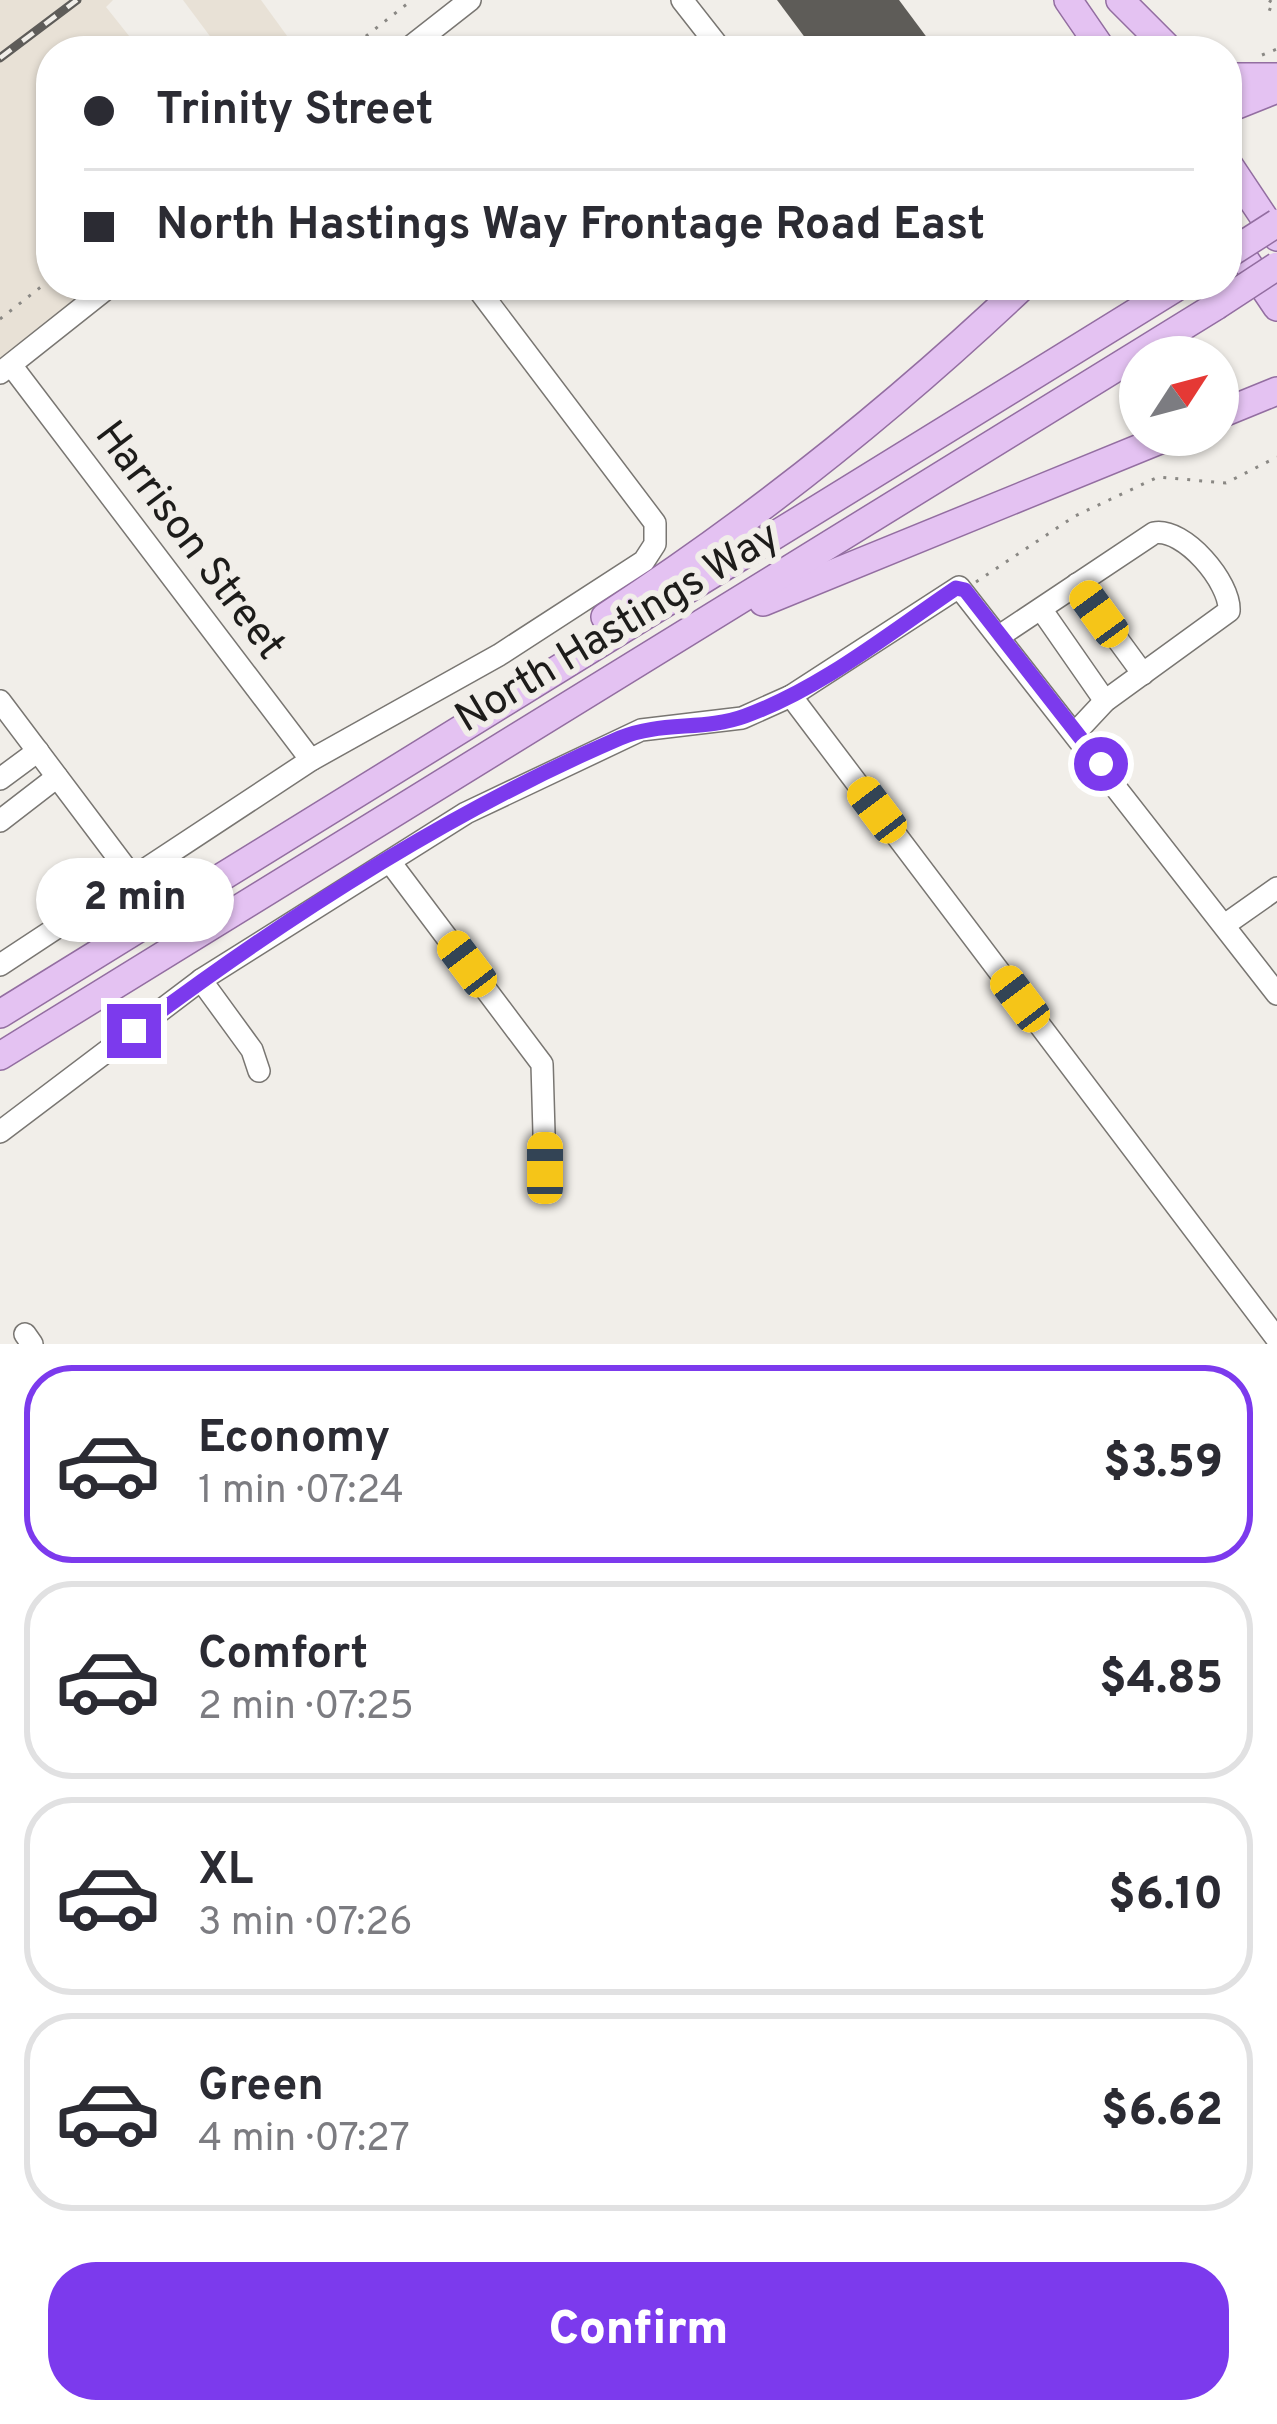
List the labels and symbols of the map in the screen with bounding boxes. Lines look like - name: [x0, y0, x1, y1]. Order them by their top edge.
- north arrow: [1119, 336, 1239, 456]
- street label: Harrison Street: [81, 412, 295, 672]
- street label: North Hastings Way: [447, 511, 790, 747]
- car: [1063, 574, 1135, 654]
- route start: [1074, 737, 1128, 791]
- car: [841, 770, 913, 850]
- callout: 2 min: [35, 857, 233, 941]
- car: [431, 924, 503, 1004]
- car: [984, 959, 1056, 1039]
- route end: [107, 1004, 161, 1058]
- car: [527, 1132, 563, 1204]

